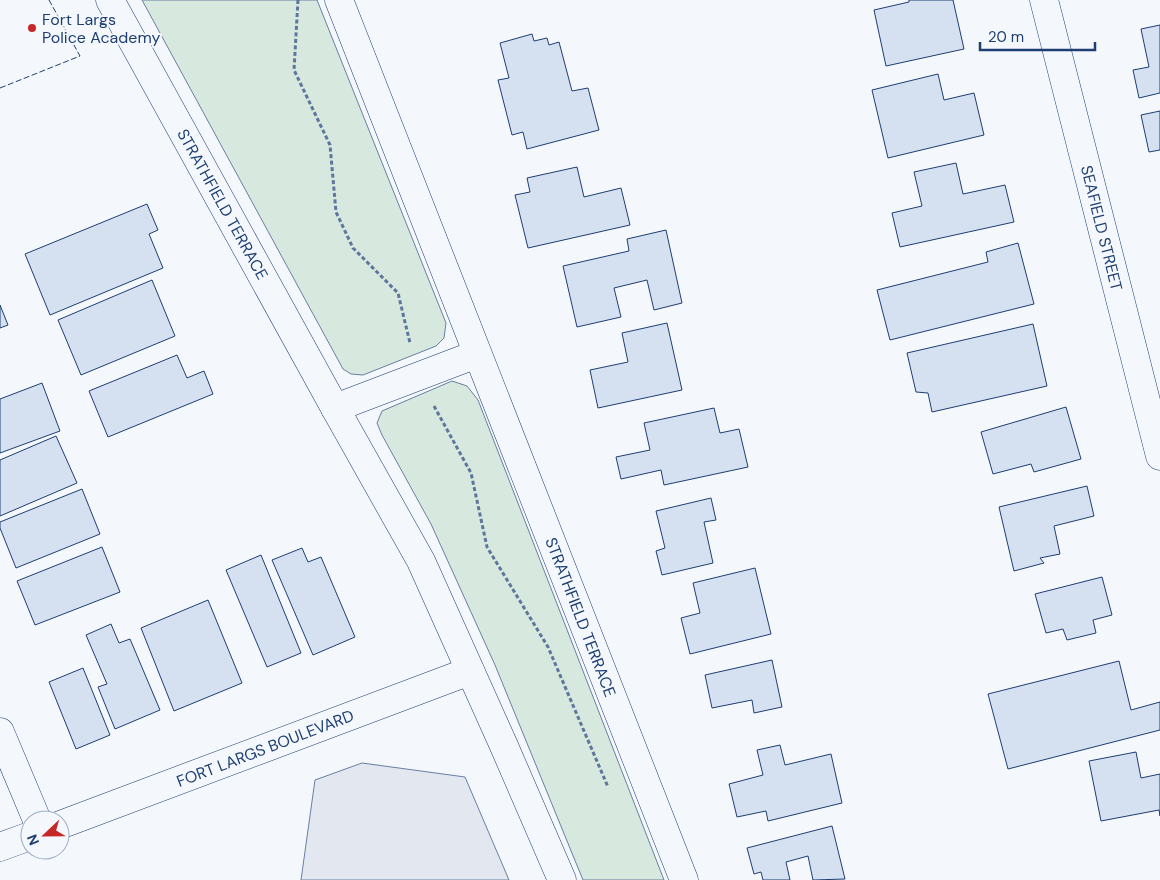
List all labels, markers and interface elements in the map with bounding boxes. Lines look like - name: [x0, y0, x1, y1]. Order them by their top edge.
- place label: Fort Largs Police Academy: [42, 9, 160, 48]
- scale bar: [980, 20, 1095, 52]
- marker: Fort Largs Police Academy: [26, 22, 38, 34]
- text: 20 m: [988, 27, 1024, 47]
- street label: STRATHFIELD TERRACE: [172, 125, 273, 283]
- street label: SEAFIELD STREET: [1076, 163, 1127, 293]
- street label: STRATHFIELD TERRACE: [540, 534, 621, 700]
- street label: FORT LARGS BOULEVARD: [174, 705, 357, 792]
- north arrow: [20, 810, 70, 860]
- text: N: [23, 832, 43, 848]

